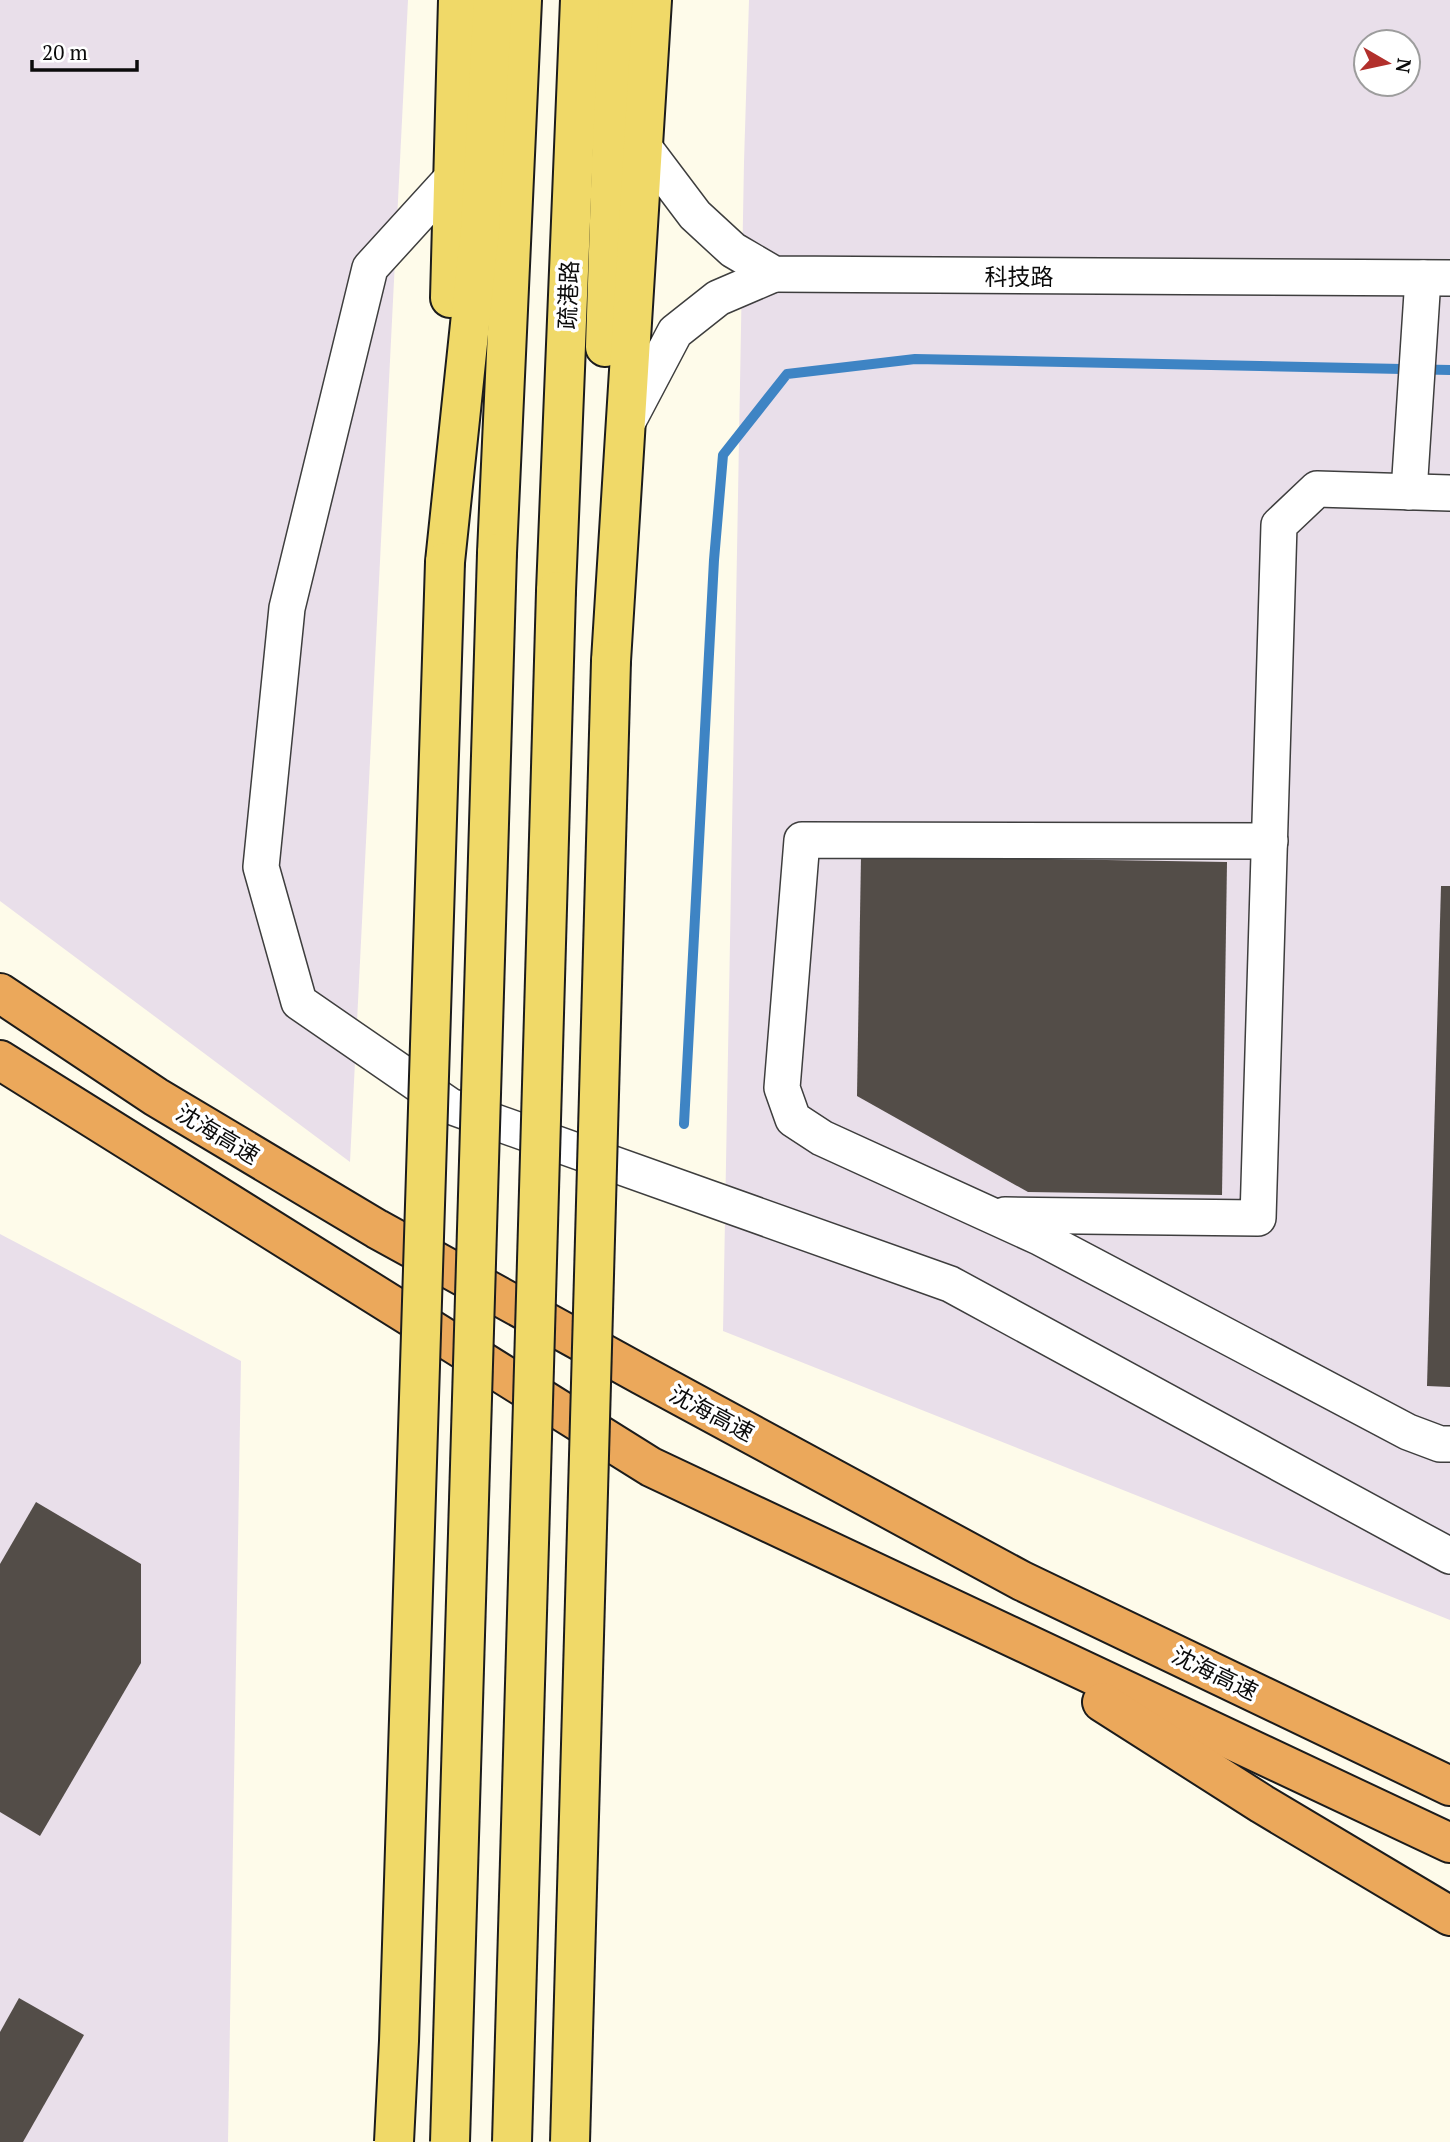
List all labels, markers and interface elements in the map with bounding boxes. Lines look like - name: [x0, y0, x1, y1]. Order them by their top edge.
- scale bar: [32, 28, 136, 72]
- north arrow: [1352, 28, 1422, 98]
- text: 20 m: [42, 38, 88, 66]
- text: N: [1391, 57, 1418, 75]
- street label: 疏港路: [551, 260, 585, 330]
- street label: 科技路: [985, 261, 1054, 292]
- street label: 沈海高速: [171, 1097, 265, 1171]
- street label: 沈海高速: [664, 1378, 760, 1448]
- street label: 沈海高速: [1167, 1639, 1263, 1707]

